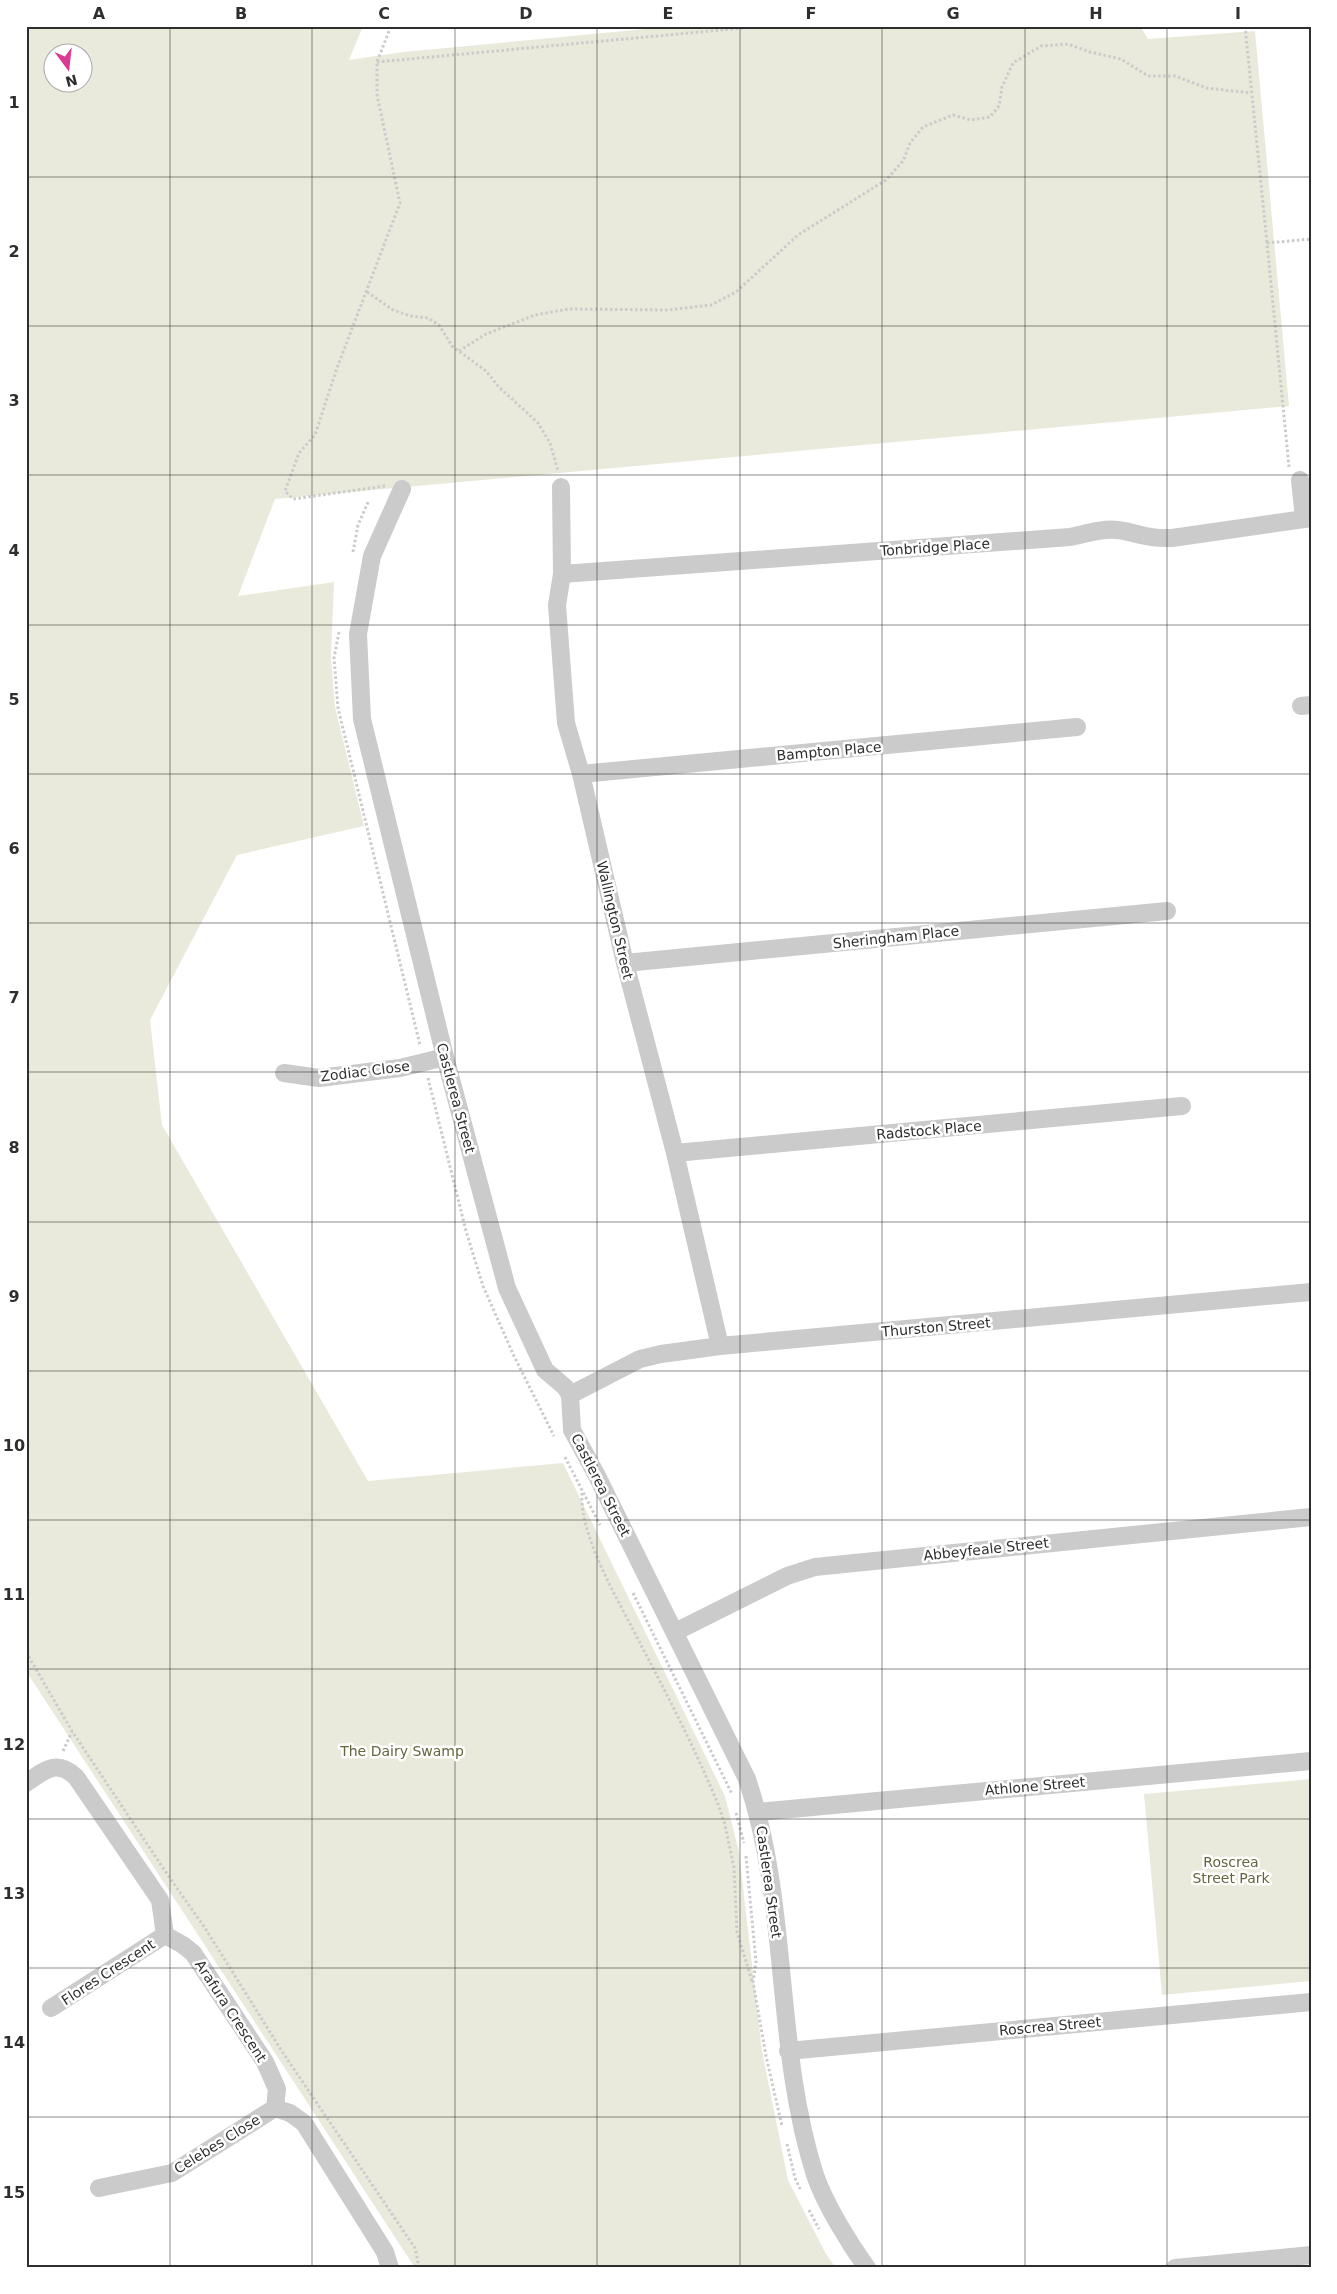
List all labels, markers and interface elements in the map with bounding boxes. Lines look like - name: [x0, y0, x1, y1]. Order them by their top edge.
- text: A: [93, 4, 106, 23]
- text: B: [235, 4, 247, 23]
- text: C: [378, 4, 390, 23]
- text: D: [519, 4, 533, 23]
- text: E: [663, 4, 673, 23]
- text: F: [806, 4, 816, 23]
- text: G: [946, 4, 960, 23]
- text: H: [1089, 4, 1103, 23]
- text: I: [1235, 4, 1241, 23]
- north arrow: [42, 42, 92, 92]
- text: N: [64, 71, 79, 90]
- text: 1: [8, 93, 20, 112]
- text: 2: [8, 242, 20, 261]
- text: 3: [8, 391, 20, 410]
- street label: Tonbridge Place: [878, 535, 991, 559]
- text: 4: [8, 541, 20, 560]
- text: 5: [8, 690, 20, 709]
- street label: Bampton Place: [776, 738, 882, 764]
- text: 6: [8, 839, 20, 858]
- street label: Wallington Street: [594, 859, 637, 981]
- street label: Sheringham Place: [832, 922, 960, 952]
- text: 7: [8, 988, 20, 1007]
- street label: Castlerea Street: [434, 1041, 479, 1155]
- street label: Zodiac Close: [319, 1058, 411, 1084]
- street label: Radstock Place: [876, 1117, 982, 1143]
- text: 8: [8, 1138, 20, 1157]
- text: 9: [8, 1287, 20, 1306]
- street label: Thurston Street: [880, 1314, 992, 1340]
- street label: Castlerea Street: [568, 1431, 634, 1540]
- text: 10: [3, 1436, 25, 1455]
- street label: Abbeyfeale Street: [923, 1534, 1050, 1564]
- text: 11: [3, 1585, 25, 1604]
- text: 12: [3, 1735, 25, 1754]
- park label: The Dairy Swamp: [339, 1743, 464, 1759]
- street label: Athlone Street: [984, 1774, 1086, 1798]
- street label: Castlerea Street: [753, 1825, 785, 1940]
- park label: Roscrea Street Park: [1192, 1854, 1271, 1886]
- text: 13: [3, 1884, 25, 1903]
- street label: Flores Crescent: [58, 1936, 158, 2008]
- street label: Arafura Crescent: [192, 1957, 270, 2065]
- street label: Roscrea Street: [998, 2014, 1102, 2038]
- text: 14: [3, 2033, 25, 2052]
- street label: Celebes Close: [171, 2111, 263, 2177]
- text: 15: [3, 2183, 25, 2202]

